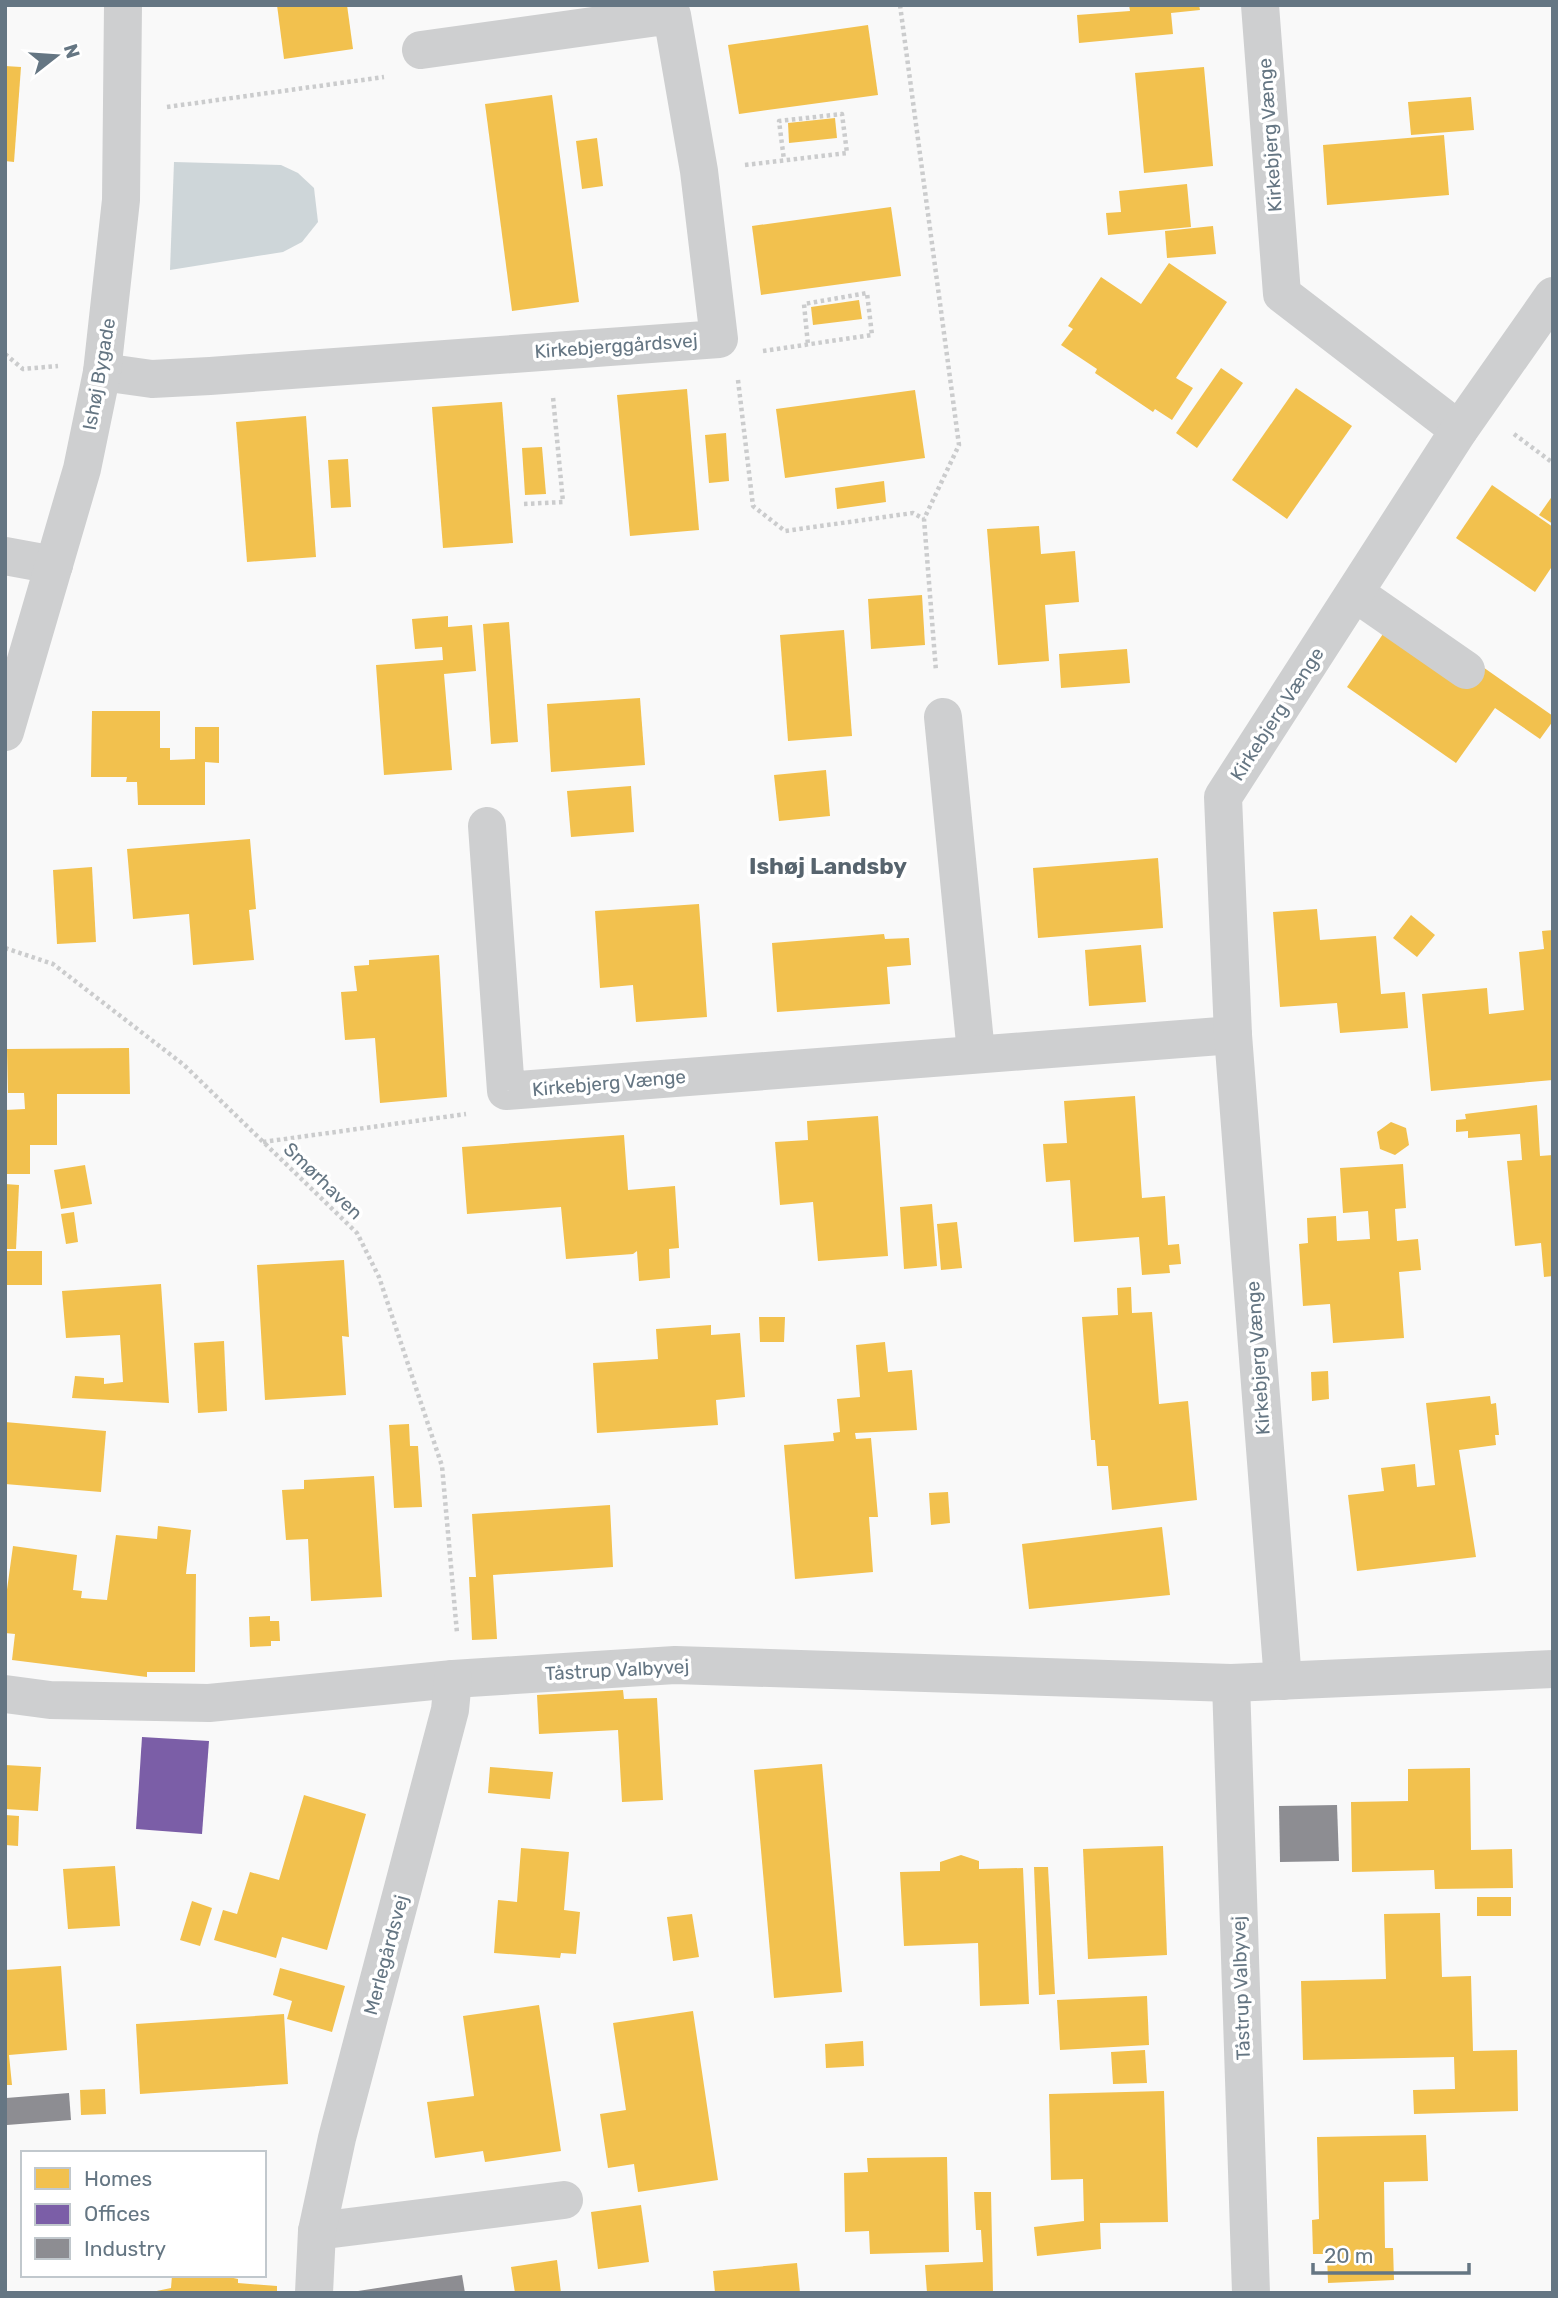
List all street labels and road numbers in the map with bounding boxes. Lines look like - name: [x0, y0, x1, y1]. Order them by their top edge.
- street label: Kirkebjerg Vænge: [1253, 57, 1287, 213]
- street label: Ishøj Bygade: [78, 316, 120, 432]
- street label: Kirkebjerggårdsvej: [534, 329, 698, 363]
- street label: Kirkebjerg Vænge: [1225, 643, 1329, 785]
- street label: Kirkebjerg Vænge: [531, 1065, 687, 1101]
- street label: Smørhaven: [279, 1138, 367, 1224]
- street label: Kirkebjerg Vænge: [1241, 1280, 1275, 1436]
- street label: Tåstrup Valbyvej: [544, 1655, 690, 1685]
- street label: Merlegårdsvej: [359, 1892, 413, 2018]
- street label: Tåstrup Valbyvej: [1227, 1915, 1255, 2061]

